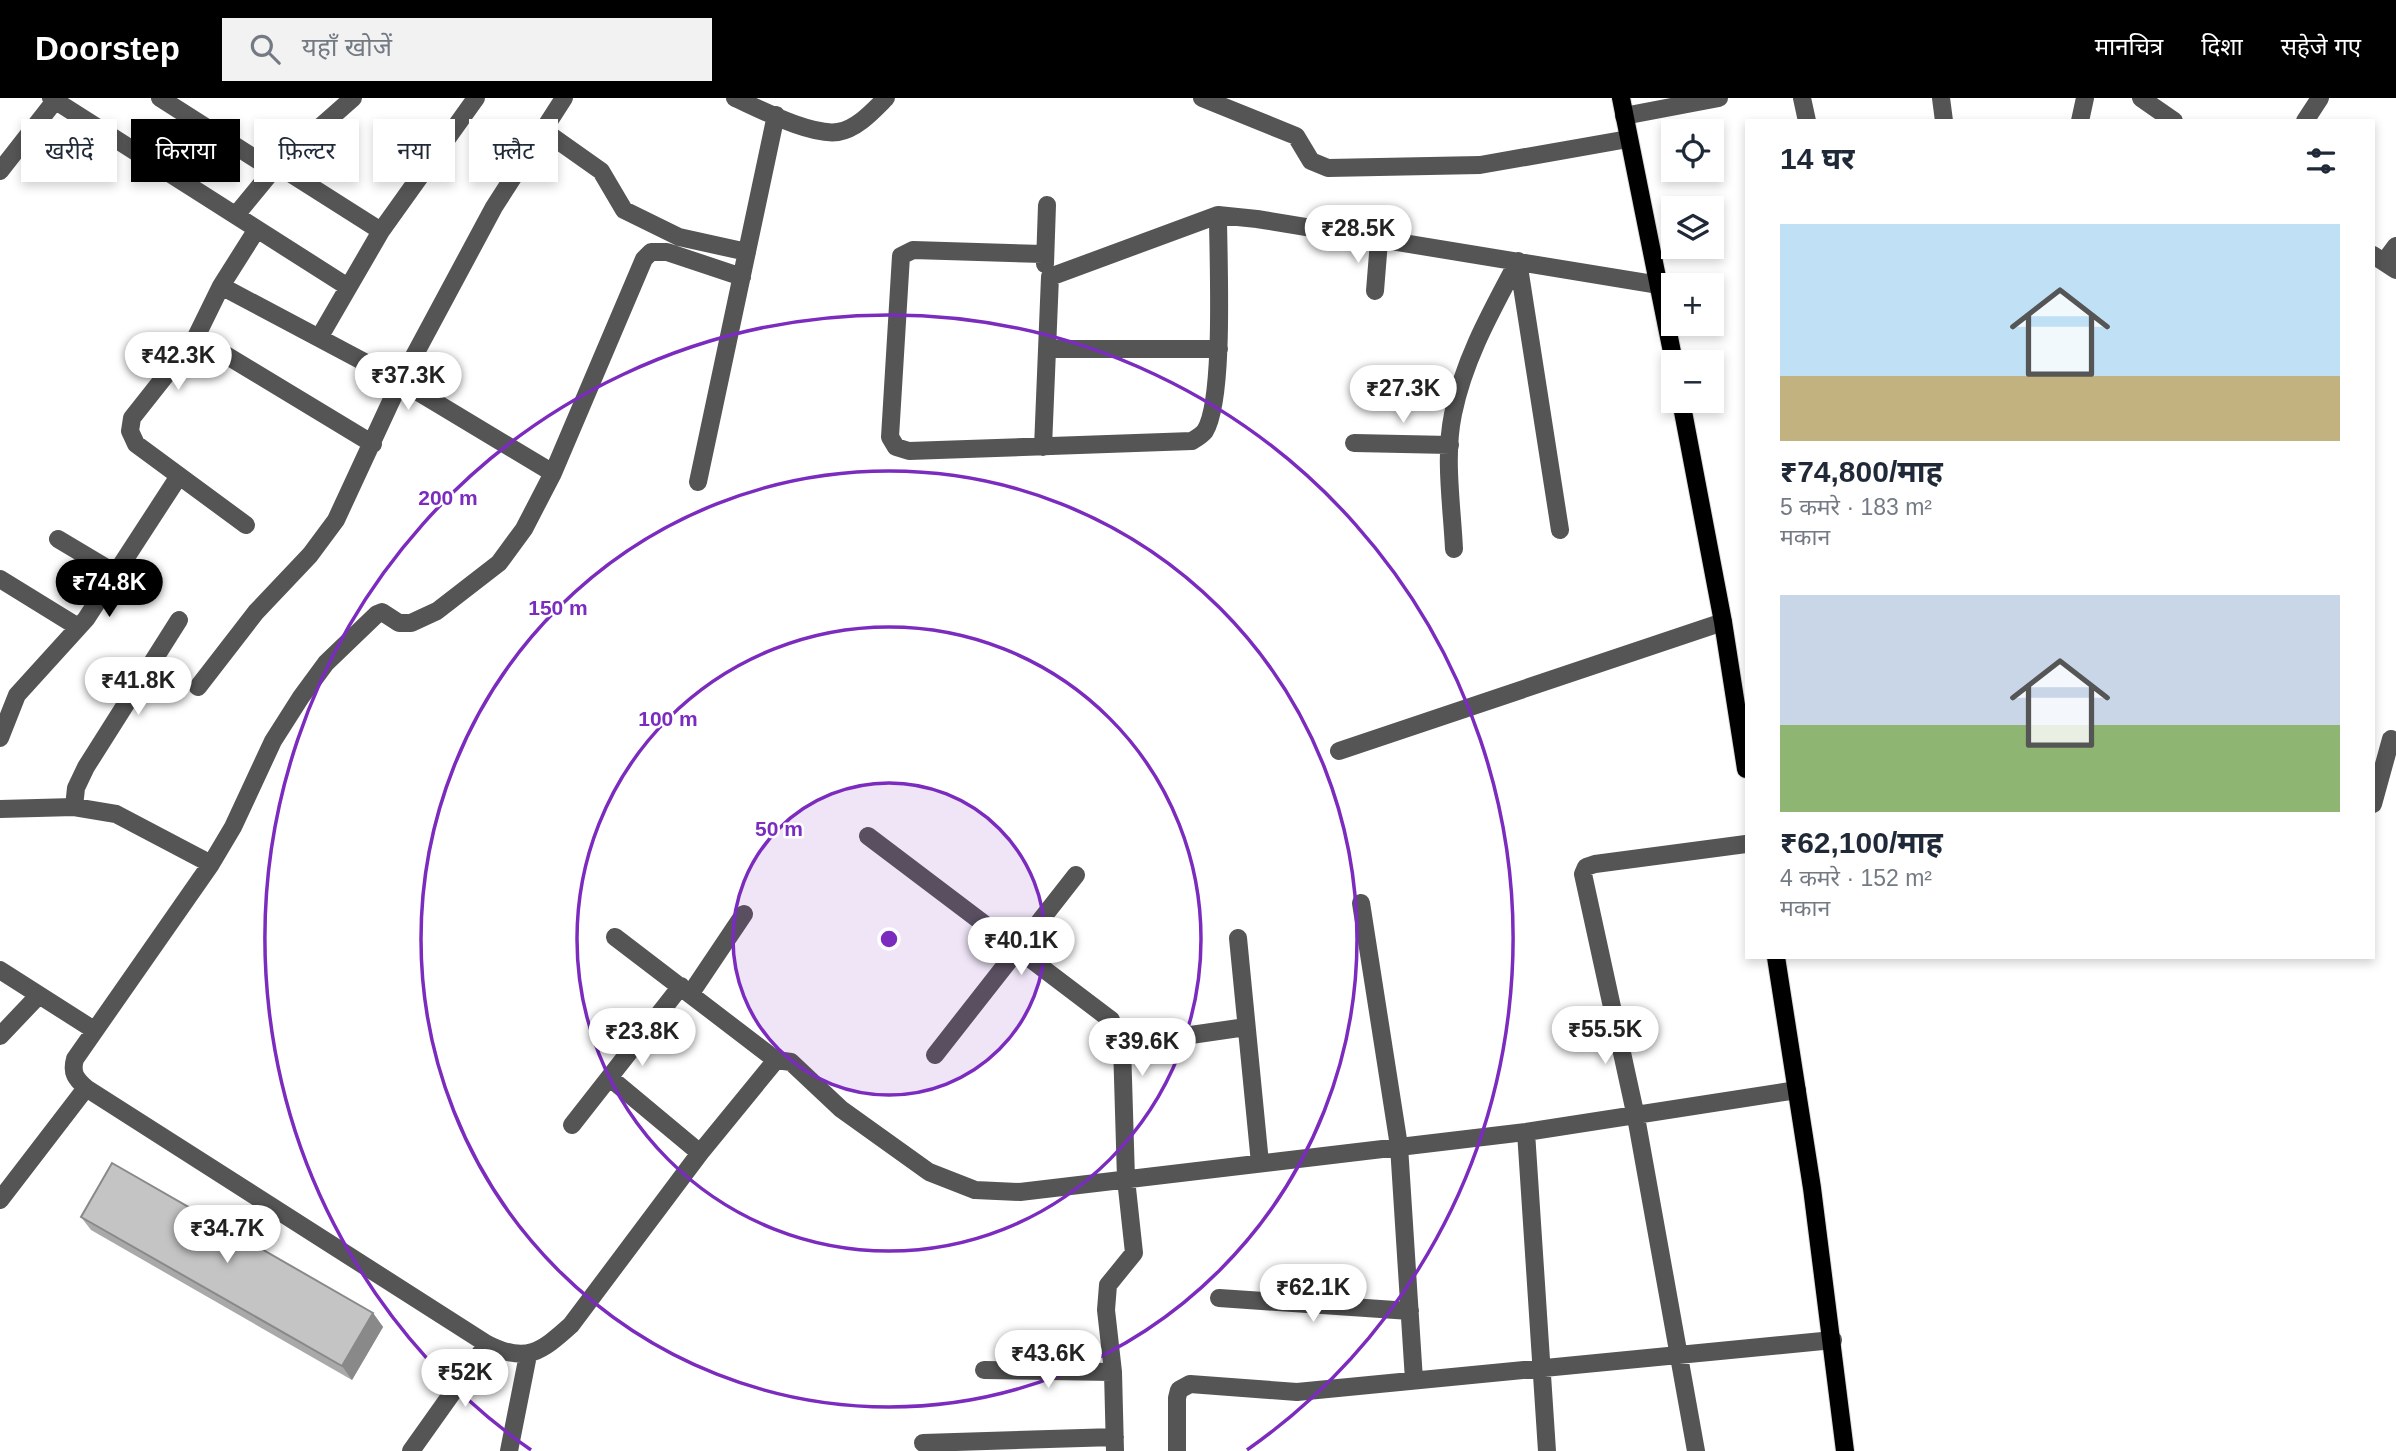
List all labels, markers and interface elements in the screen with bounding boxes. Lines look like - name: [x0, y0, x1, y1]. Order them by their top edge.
- search box: [222, 18, 712, 81]
- text: Doorstep: [35, 30, 180, 67]
- icon: search: [246, 30, 284, 68]
- text: यहाँ खोजें: [302, 32, 392, 62]
- text: मानचित्र: [2095, 33, 2163, 60]
- text: दिशा: [2201, 33, 2243, 60]
- text: सहेजे गए: [2281, 33, 2361, 60]
- chip: खरीदें: [21, 119, 117, 182]
- chip: किराया: [131, 119, 240, 182]
- chip: फ़िल्टर: [254, 119, 359, 182]
- chip: नया: [373, 119, 455, 182]
- chip: फ़्लैट: [469, 119, 558, 182]
- map controls: [1661, 119, 1724, 413]
- button: locate: [1661, 119, 1724, 182]
- text: 14 घर: [1780, 142, 1854, 175]
- icon: filters: [2302, 142, 2340, 180]
- button: layers: [1661, 196, 1724, 259]
- pin: ₹28.5K: [1301, 206, 1415, 265]
- text: ₹28.5K: [1321, 215, 1395, 241]
- icon: home: [1997, 269, 2123, 395]
- button: +: [1661, 273, 1724, 336]
- pin: ₹42.3K: [121, 332, 235, 392]
- text: ₹42.3K: [141, 342, 215, 368]
- button: −: [1661, 350, 1724, 413]
- pin: ₹37.3K: [351, 352, 465, 412]
- text: ₹37.3K: [371, 362, 445, 388]
- pin: ₹27.3K: [1346, 366, 1460, 425]
- text: ₹27.3K: [1366, 375, 1440, 401]
- text: ₹74,800/माह: [1780, 455, 1943, 488]
- text: 200 m: [418, 486, 478, 509]
- text: 5 कमरे · 183 m²: [1780, 494, 1932, 520]
- text: मकान: [1780, 524, 1830, 550]
- pin: ₹74.8K: [52, 560, 166, 619]
- text: ₹74.8K: [72, 569, 146, 595]
- text: 150 m: [528, 596, 588, 619]
- icon: home: [1997, 640, 2123, 766]
- pin: ₹41.8K: [81, 658, 195, 717]
- text: ₹41.8K: [101, 667, 175, 693]
- text: 100 m: [638, 707, 698, 730]
- text: 50 m: [755, 817, 803, 840]
- text: ₹62,100/माह: [1780, 826, 1943, 859]
- text: 4 कमरे · 152 m²: [1780, 865, 1932, 891]
- text: मकान: [1780, 895, 1830, 921]
- pin: ₹40.1K: [964, 918, 1078, 977]
- centre of rings: [877, 927, 901, 951]
- text: ₹40.1K: [984, 927, 1058, 953]
- pin: ₹55.5K: [1548, 1006, 1662, 1066]
- pin: ₹23.8K: [585, 1009, 699, 1068]
- text: ₹55.5K: [1568, 1016, 1642, 1042]
- text: ₹23.8K: [605, 1018, 679, 1044]
- pin: ₹39.6K: [1085, 1018, 1199, 1078]
- text: ₹39.6K: [1105, 1028, 1179, 1054]
- pin: ₹34.7K: [170, 1206, 284, 1265]
- text: ₹34.7K: [190, 1215, 264, 1241]
- pin: ₹62.1K: [1256, 1264, 1370, 1324]
- text: ₹62.1K: [1276, 1274, 1350, 1300]
- pin: ₹43.6K: [991, 1330, 1105, 1390]
- text: ₹43.6K: [1011, 1340, 1085, 1366]
- pin: ₹52K: [424, 1350, 506, 1409]
- text: ₹52K: [437, 1359, 493, 1385]

